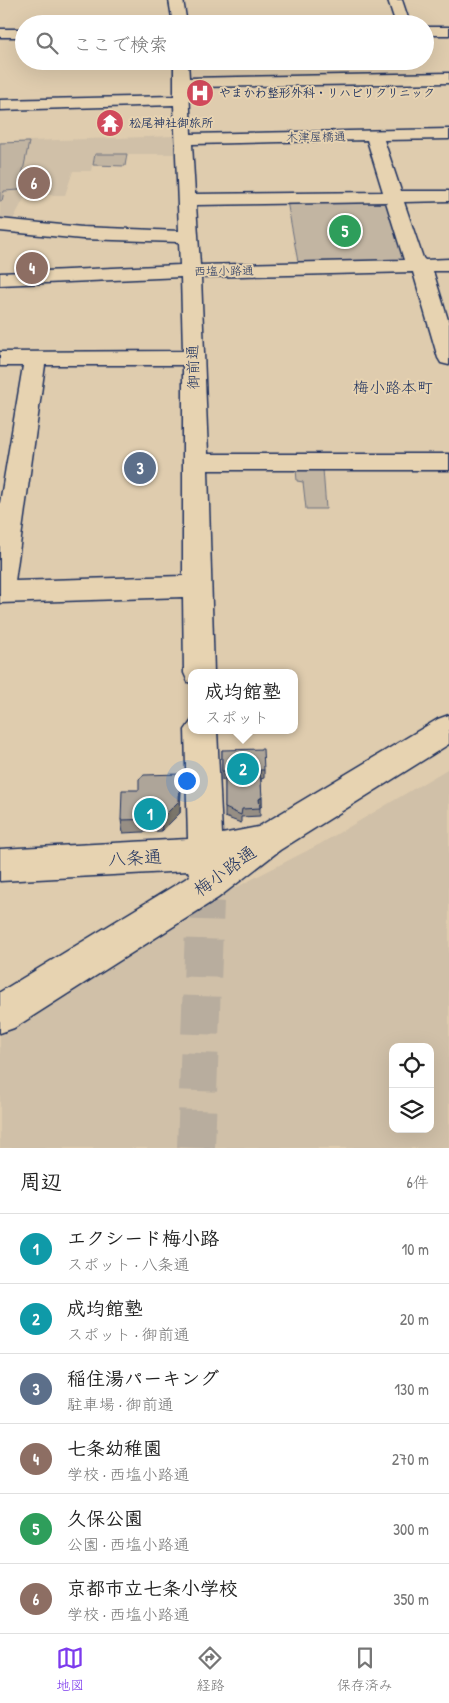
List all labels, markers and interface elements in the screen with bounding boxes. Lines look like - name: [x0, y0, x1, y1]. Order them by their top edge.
- search box: [15, 15, 434, 70]
- icon: search: [33, 29, 61, 57]
- text: ここで検索: [73, 31, 168, 57]
- hospital icon: やまかわ整形外科・リハビリクリニック: [185, 78, 215, 108]
- place label: やまかわ整形外科・リハビリクリニック: [219, 84, 435, 101]
- temple icon: 松尾神社御旅所: [95, 108, 125, 138]
- place label: 松尾神社御旅所: [129, 114, 214, 131]
- street label: 木津屋橋通: [286, 127, 346, 146]
- pin: 6: [18, 164, 50, 202]
- pin: 5: [329, 212, 361, 250]
- pin: 4: [16, 249, 48, 287]
- street label: 西塩小路通: [194, 261, 254, 280]
- street label: 御前通: [182, 344, 203, 390]
- district label: 梅小路本町: [353, 376, 433, 398]
- pin: 3: [124, 449, 156, 487]
- popup: [188, 669, 298, 734]
- text: 成均館塾: [205, 678, 281, 704]
- text: スポット: [205, 706, 269, 728]
- pin: 2: [227, 750, 259, 788]
- your location: [174, 768, 200, 794]
- pin: 1: [134, 795, 166, 833]
- street label: 梅小路通: [188, 839, 261, 902]
- street label: 八条通: [107, 844, 163, 871]
- map controls: [389, 1043, 434, 1133]
- button: locate: [389, 1043, 434, 1088]
- button: layers: [389, 1088, 434, 1133]
- text: 周辺: [20, 1167, 62, 1196]
- text: 6件: [407, 1171, 429, 1193]
- text: エクシード梅小路: [67, 1225, 219, 1251]
- text: 1: [33, 1238, 39, 1260]
- text: 10 m: [401, 1238, 429, 1260]
- text: スポット · 八条通: [67, 1253, 190, 1275]
- text: 成均館塾: [67, 1295, 143, 1321]
- text: 2: [32, 1308, 40, 1330]
- text: 20 m: [400, 1308, 429, 1330]
- text: スポット · 御前通: [67, 1323, 190, 1345]
- text: 稲住湯パーキング: [67, 1365, 219, 1391]
- text: 3: [32, 1378, 40, 1400]
- text: 130 m: [394, 1378, 429, 1400]
- text: 駐車場 · 御前通: [67, 1393, 174, 1415]
- text: 七条幼稚園: [67, 1435, 162, 1461]
- text: 4: [33, 1448, 39, 1470]
- text: 270 m: [392, 1448, 429, 1470]
- text: 学校 · 西塩小路通: [67, 1463, 190, 1485]
- text: 久保公園: [67, 1505, 143, 1531]
- text: 5: [33, 1518, 39, 1540]
- text: 300 m: [393, 1518, 429, 1540]
- text: 公園 · 西塩小路通: [67, 1533, 190, 1555]
- text: 京都市立七条小学校: [67, 1575, 238, 1601]
- text: 6: [33, 1588, 39, 1610]
- text: 350 m: [393, 1588, 429, 1610]
- text: 学校 · 西塩小路通: [67, 1603, 190, 1625]
- tab: 地図: [56, 1644, 84, 1694]
- tab: 経路: [196, 1644, 224, 1694]
- tab: 保存済み: [337, 1644, 393, 1694]

